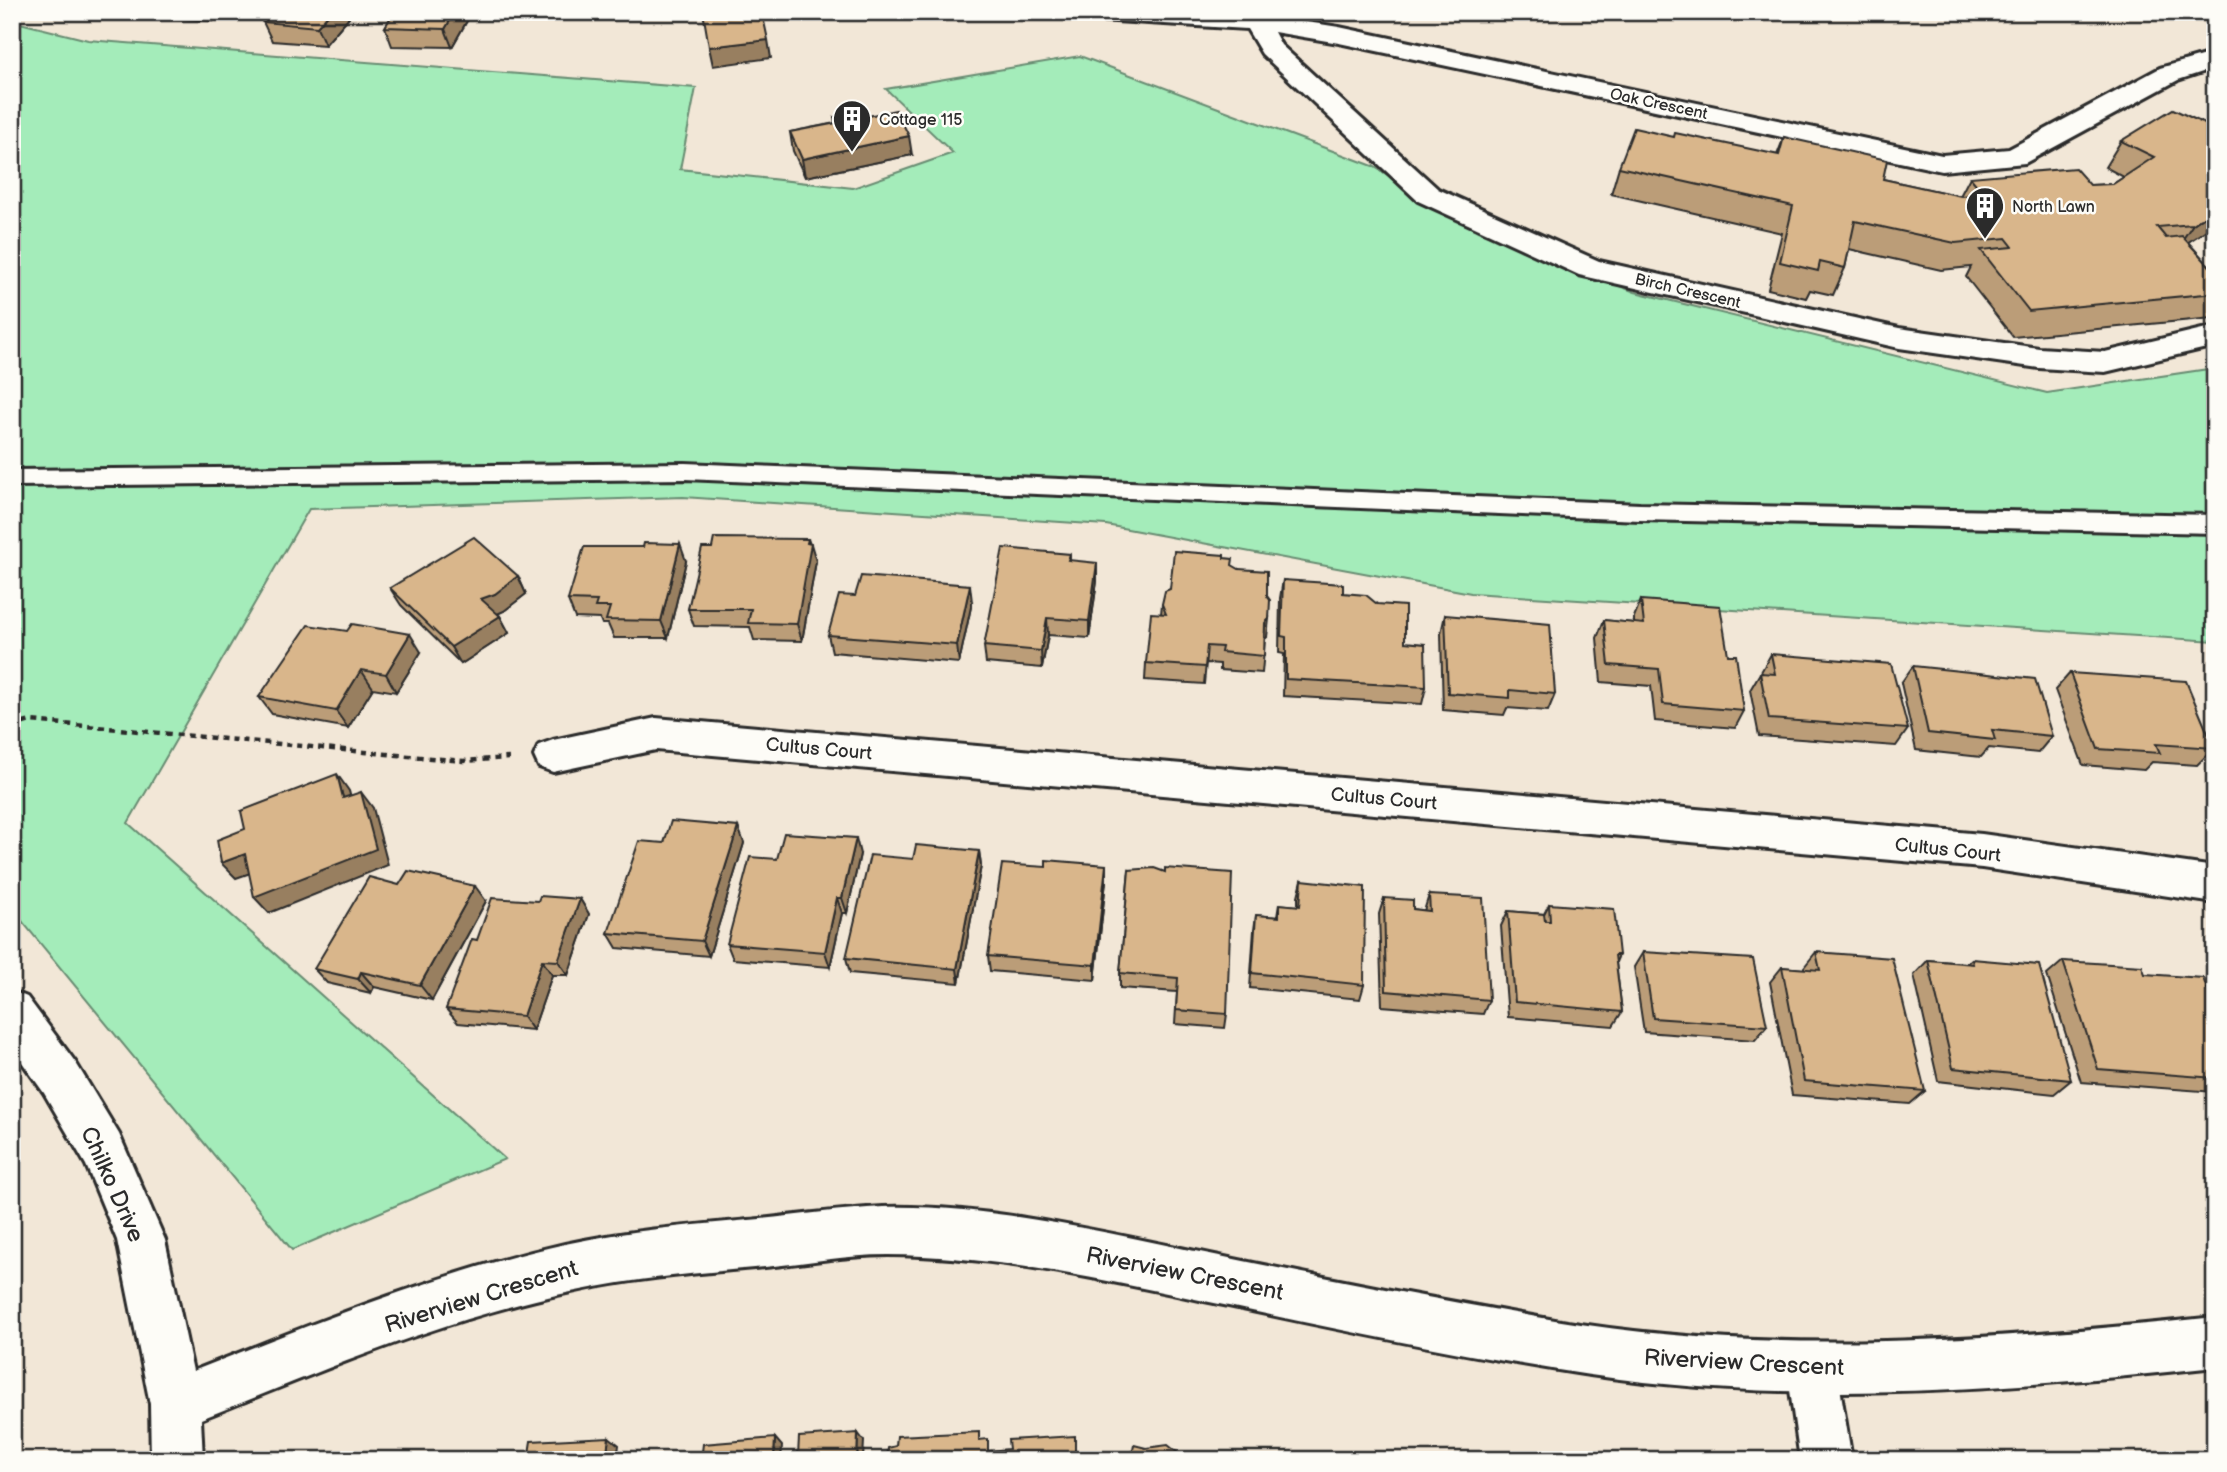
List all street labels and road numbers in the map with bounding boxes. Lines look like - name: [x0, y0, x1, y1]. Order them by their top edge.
- street label: Oak Crescent: [1608, 85, 1709, 124]
- street label: Birch Crescent: [1633, 270, 1743, 313]
- street label: Cultus Court: [765, 733, 873, 766]
- street label: Cultus Court: [1330, 783, 1438, 816]
- street label: Cultus Court: [1894, 833, 2002, 868]
- street label: Chilko Drive: [74, 1122, 150, 1247]
- street label: Riverview Crescent: [1084, 1241, 1286, 1307]
- street label: Riverview Crescent: [381, 1254, 581, 1340]
- street label: Riverview Crescent: [1643, 1344, 1845, 1382]

